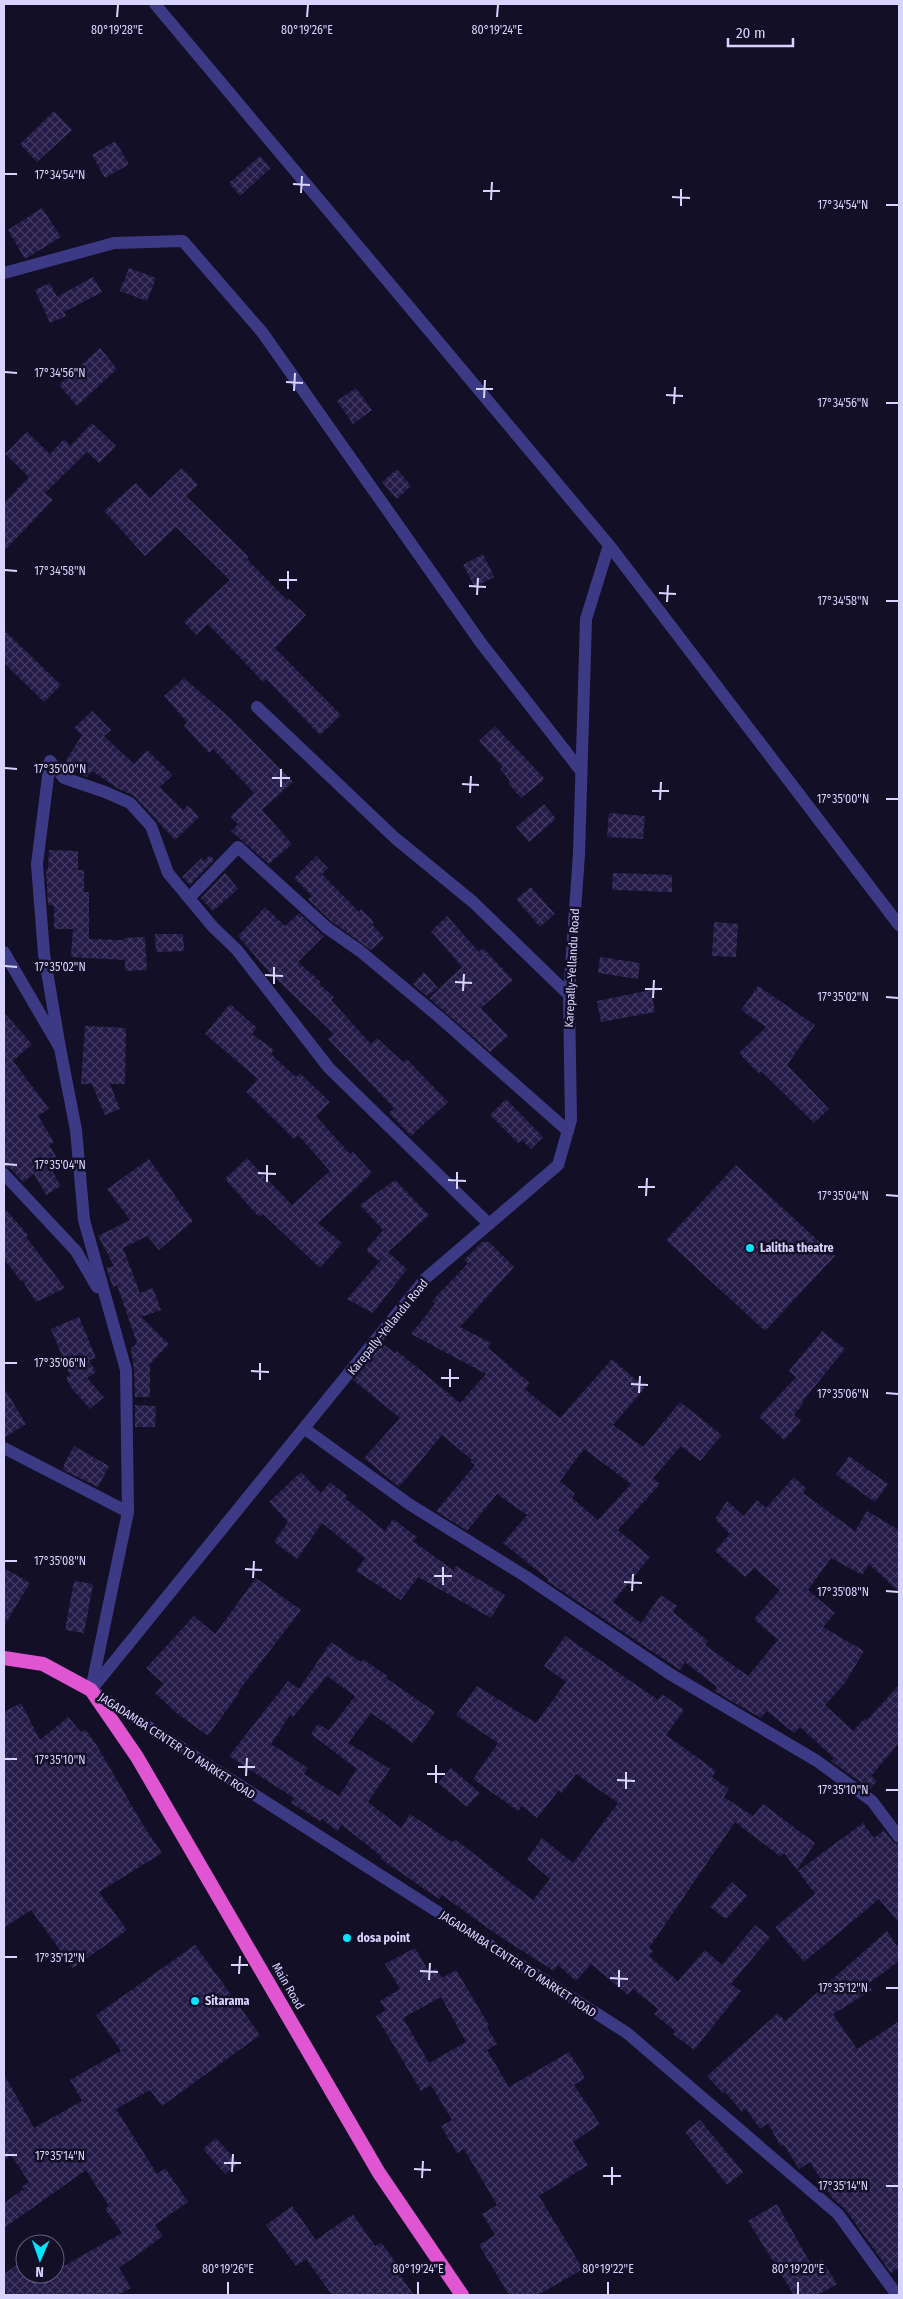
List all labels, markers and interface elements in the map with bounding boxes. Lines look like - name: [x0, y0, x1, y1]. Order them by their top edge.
- scale bar: [728, 15, 793, 47]
- text: 80°19'28"E: [91, 23, 143, 37]
- text: 80°19'26"E: [281, 23, 333, 37]
- text: 80°19'24"E: [471, 23, 523, 37]
- text: 20 m: [736, 24, 766, 42]
- text: 17°34'54"N: [35, 168, 85, 182]
- text: 17°34'54"N: [818, 198, 868, 212]
- text: 17°34'56"N: [34, 366, 86, 380]
- text: 17°34'56"N: [817, 396, 869, 410]
- text: 17°34'58"N: [34, 564, 86, 578]
- text: 17°34'58"N: [817, 594, 869, 608]
- text: 17°35'00"N: [34, 762, 86, 776]
- text: 17°35'00"N: [817, 792, 869, 806]
- street label: Karepally-Yellandu Road: [562, 908, 582, 1028]
- text: 17°35'02"N: [34, 960, 86, 974]
- text: 17°35'02"N: [817, 990, 869, 1004]
- text: 17°35'04"N: [34, 1158, 86, 1172]
- text: 17°35'04"N: [817, 1189, 869, 1203]
- place label: Lalitha theatre: [760, 1241, 834, 1255]
- marker: Lalitha theatre: [744, 1242, 756, 1254]
- street label: Karepally-Yellandu Road: [345, 1276, 431, 1378]
- text: 17°35'06"N: [34, 1356, 86, 1370]
- text: 17°35'06"N: [817, 1387, 869, 1401]
- text: 17°35'08"N: [34, 1554, 86, 1568]
- text: 17°35'08"N: [817, 1585, 869, 1599]
- street label: JAGADAMBA CENTER TO MARKET ROAD: [96, 1690, 258, 1802]
- text: 17°35'10"N: [35, 1753, 85, 1767]
- text: 17°35'10"N: [818, 1783, 868, 1797]
- street label: JAGADAMBA CENTER TO MARKET ROAD: [437, 1908, 599, 2020]
- place label: dosa point: [357, 1931, 411, 1945]
- marker: dosa point: [341, 1932, 353, 1944]
- text: 17°35'12"N: [35, 1951, 85, 1965]
- street label: Main Road: [269, 1960, 307, 2012]
- text: 17°35'12"N: [818, 1981, 868, 1995]
- place label: Sitarama: [205, 1994, 250, 2008]
- marker: Sitarama: [189, 1995, 201, 2007]
- text: 17°35'14"N: [35, 2149, 85, 2163]
- text: 17°35'14"N: [818, 2179, 868, 2193]
- north arrow: [15, 2234, 65, 2284]
- text: 80°19'26"E: [202, 2262, 254, 2276]
- text: 80°19'24"E: [392, 2262, 444, 2276]
- text: 80°19'22"E: [582, 2262, 634, 2276]
- text: 80°19'20"E: [772, 2262, 825, 2276]
- text: N: [35, 2263, 44, 2280]

